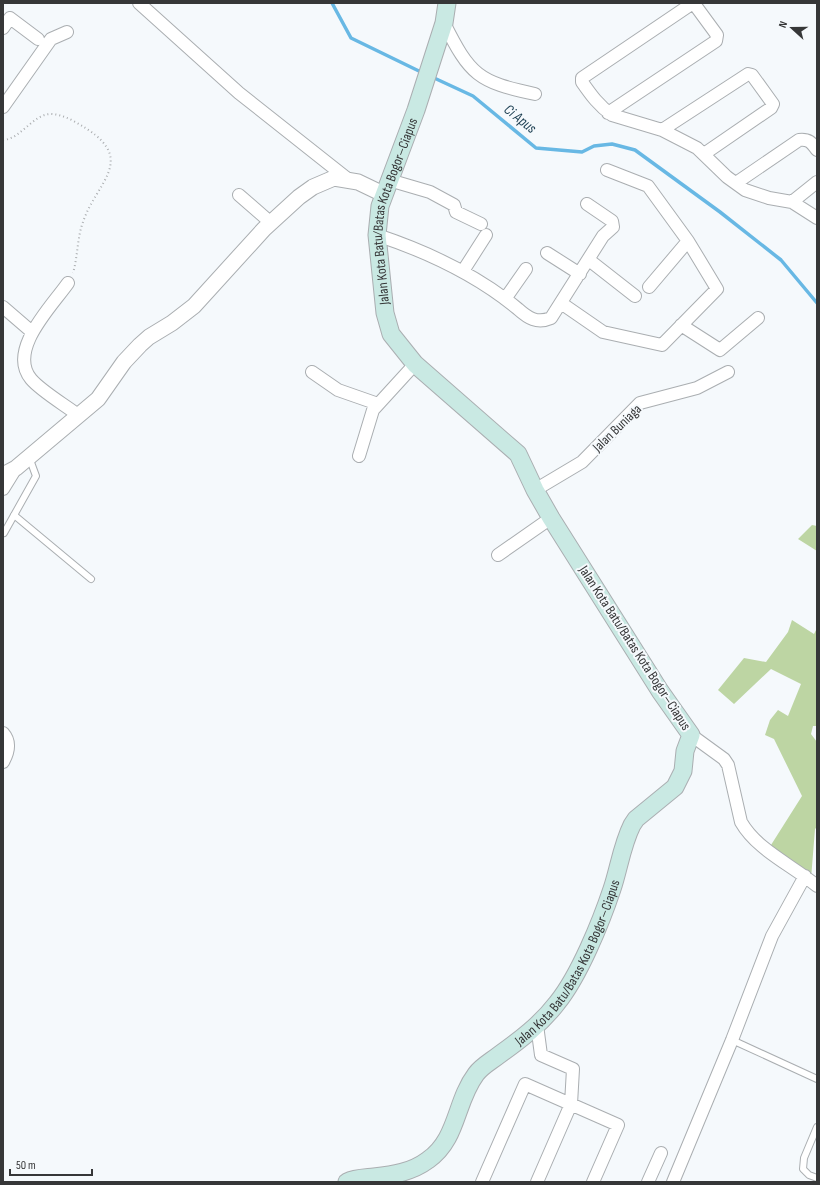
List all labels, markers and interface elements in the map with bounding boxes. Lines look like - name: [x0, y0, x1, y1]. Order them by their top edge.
- north arrow: [772, 8, 812, 48]
- text: N: [776, 19, 790, 30]
- water label: Ci Apus: [500, 100, 541, 138]
- street label: Jalan Kota Batu/Batas Kota Bogor–Ciapus: [369, 115, 421, 307]
- street label: Jalan Buniaga: [588, 401, 645, 456]
- street label: Jalan Kota Batu/Batas Kota Bogor–Ciapus: [575, 562, 695, 733]
- street label: Jalan Kota Batu/Batas Kota Bogor–Ciapus: [511, 878, 623, 1049]
- scale bar: [10, 1151, 92, 1177]
- text: 50 m: [16, 1158, 36, 1173]

